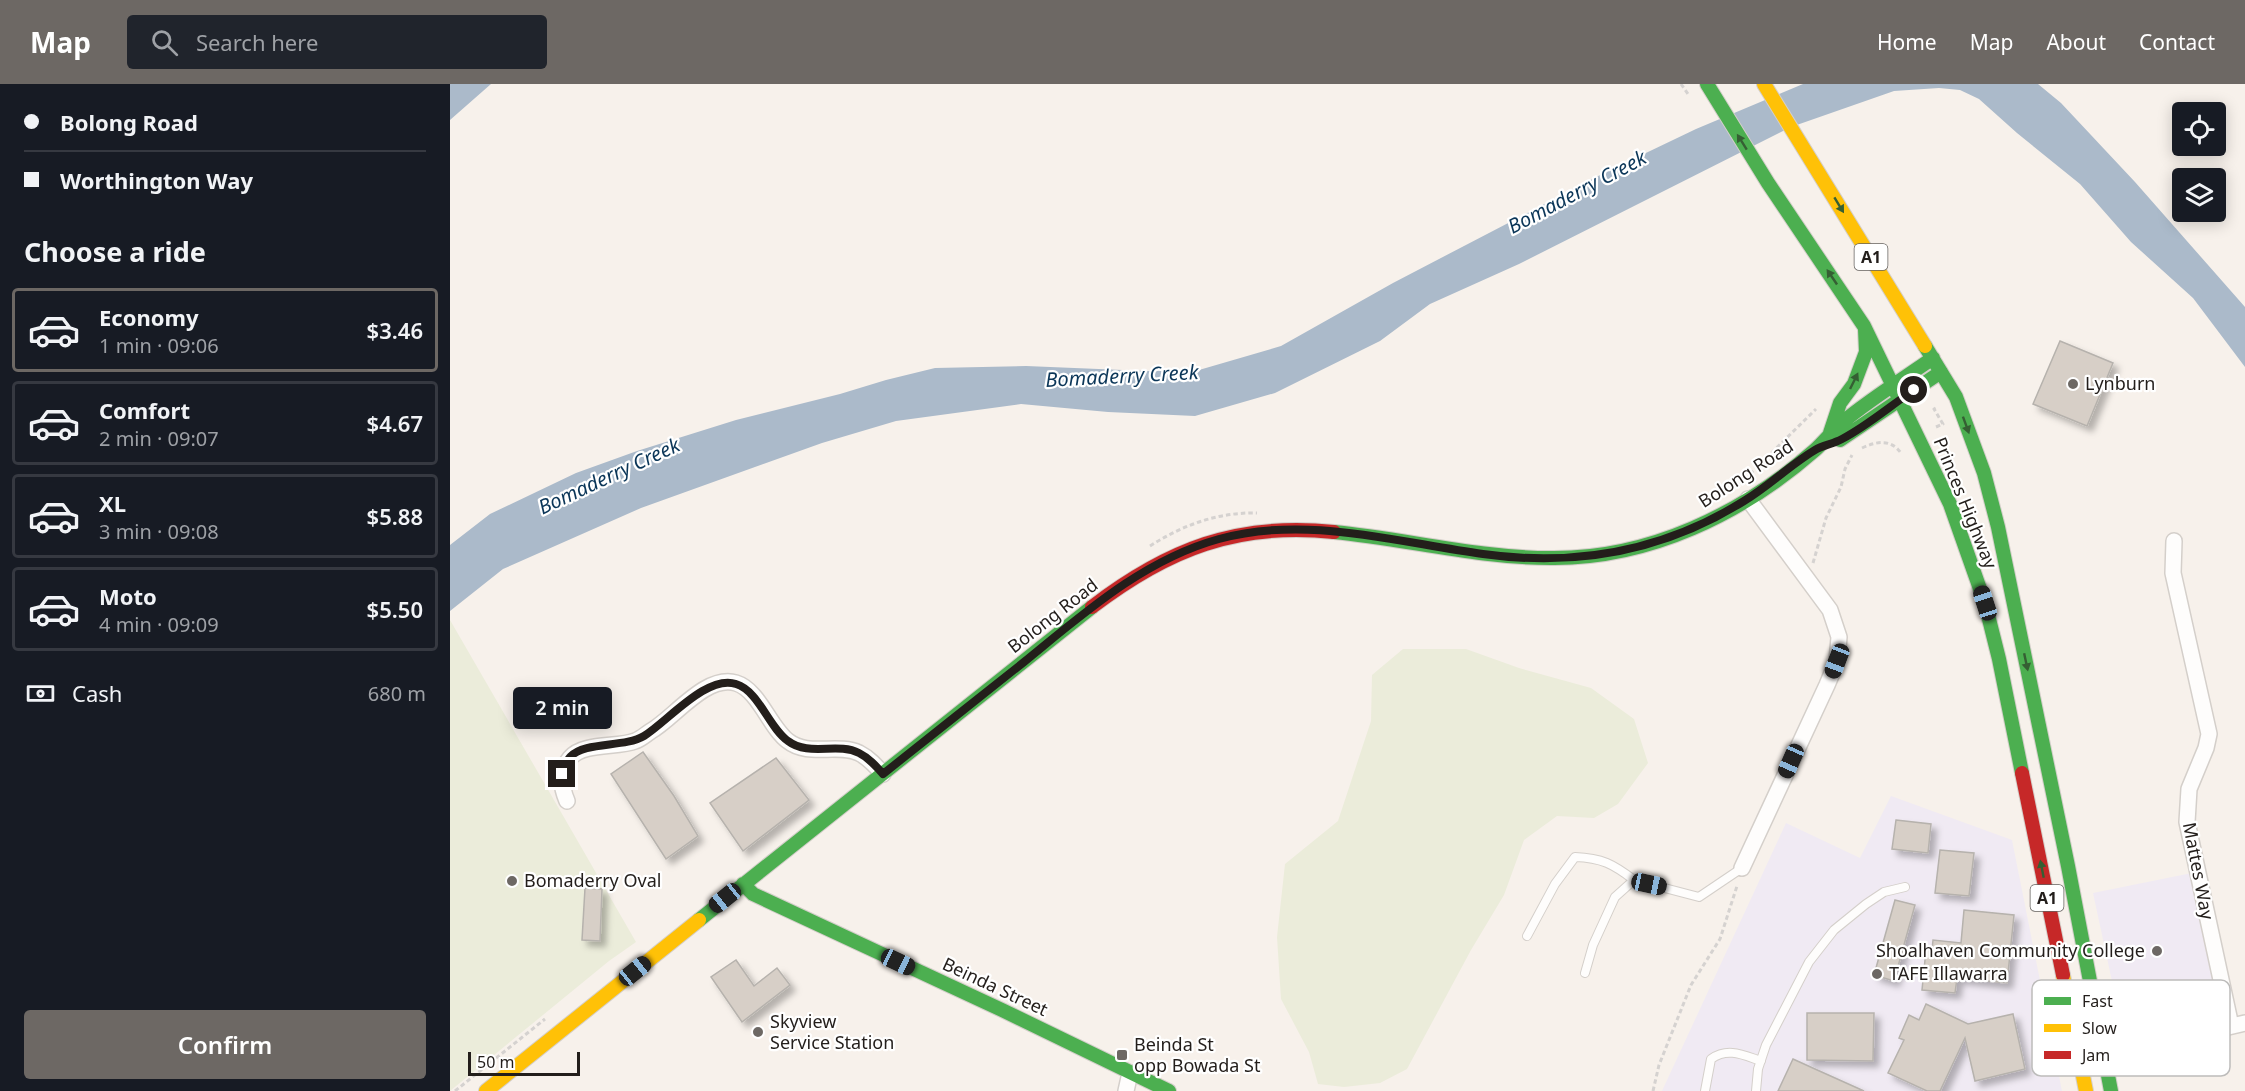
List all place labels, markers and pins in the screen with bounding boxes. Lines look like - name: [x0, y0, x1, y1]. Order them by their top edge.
- place label: Lynburn: [2085, 371, 2156, 395]
- marker: Lynburn: [2066, 377, 2080, 391]
- place label: Bomaderry Oval: [524, 868, 661, 892]
- marker: Bomaderry Oval: [505, 874, 519, 888]
- place label: Shoalhaven Community College: [1876, 938, 2145, 962]
- marker: Shoalhaven Community College: [2150, 944, 2164, 958]
- place label: TAFE Illawarra: [1889, 961, 2008, 985]
- marker: TAFE Illawarra: [1870, 967, 1884, 981]
- place label: Skyview Service Station: [770, 1009, 894, 1054]
- marker: Skyview Service Station: [751, 1025, 765, 1039]
- place label: Beinda St opp Bowada St: [1134, 1032, 1261, 1077]
- marker: Beinda St opp Bowada St: [1115, 1048, 1129, 1062]

